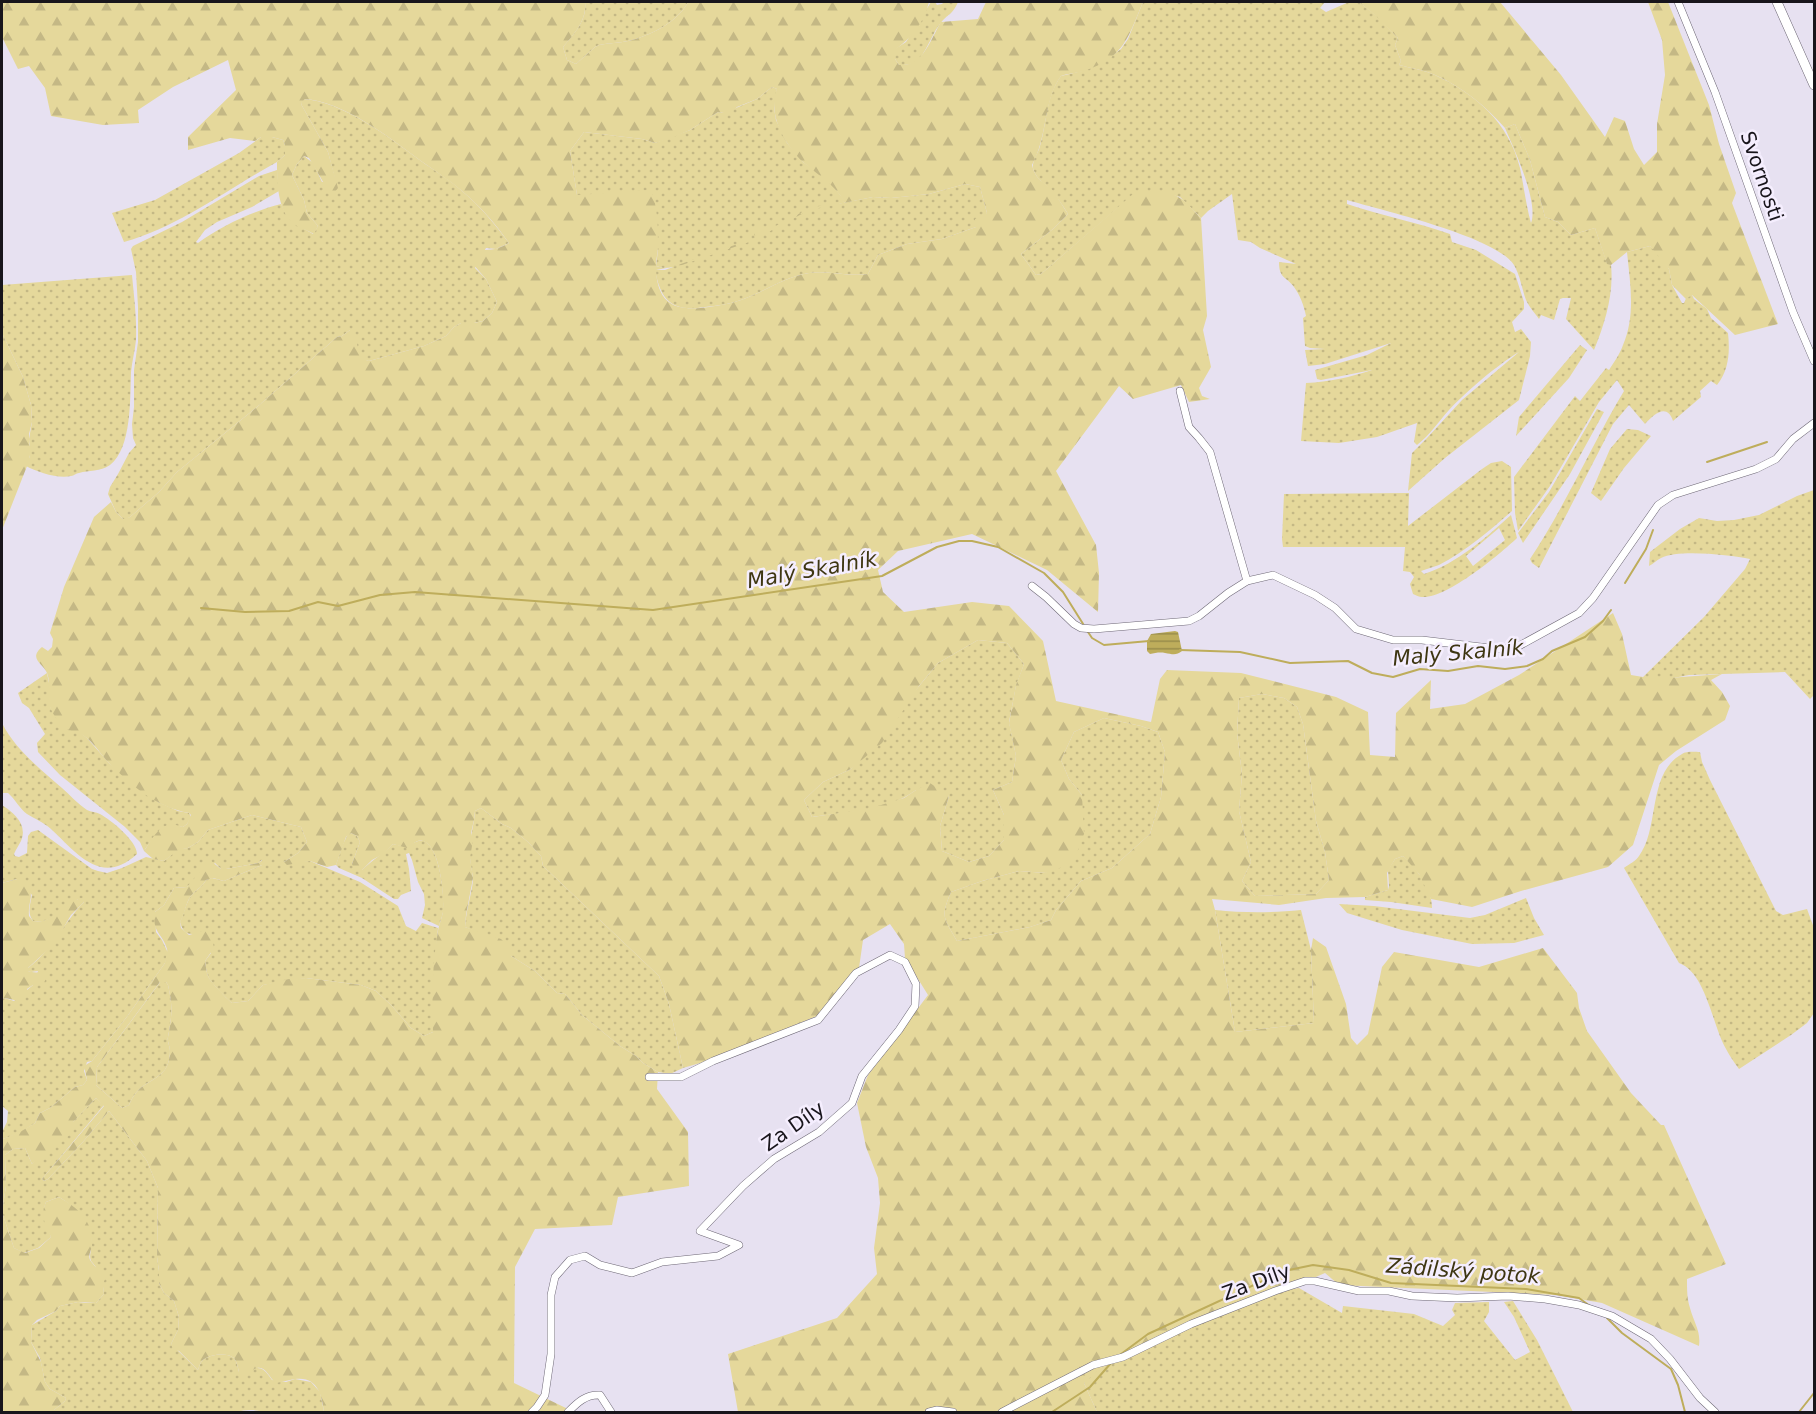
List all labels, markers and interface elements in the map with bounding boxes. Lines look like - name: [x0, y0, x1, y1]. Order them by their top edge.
- street label: Svornosti: [1735, 128, 1789, 224]
- water label: Malý Skalník: [745, 547, 880, 593]
- water label: Malý Skalník: [1391, 635, 1525, 671]
- street label: Za Díly: [757, 1096, 829, 1156]
- water label: Zádilský potok: [1384, 1254, 1541, 1288]
- street label: Za Díly: [1219, 1259, 1293, 1305]

